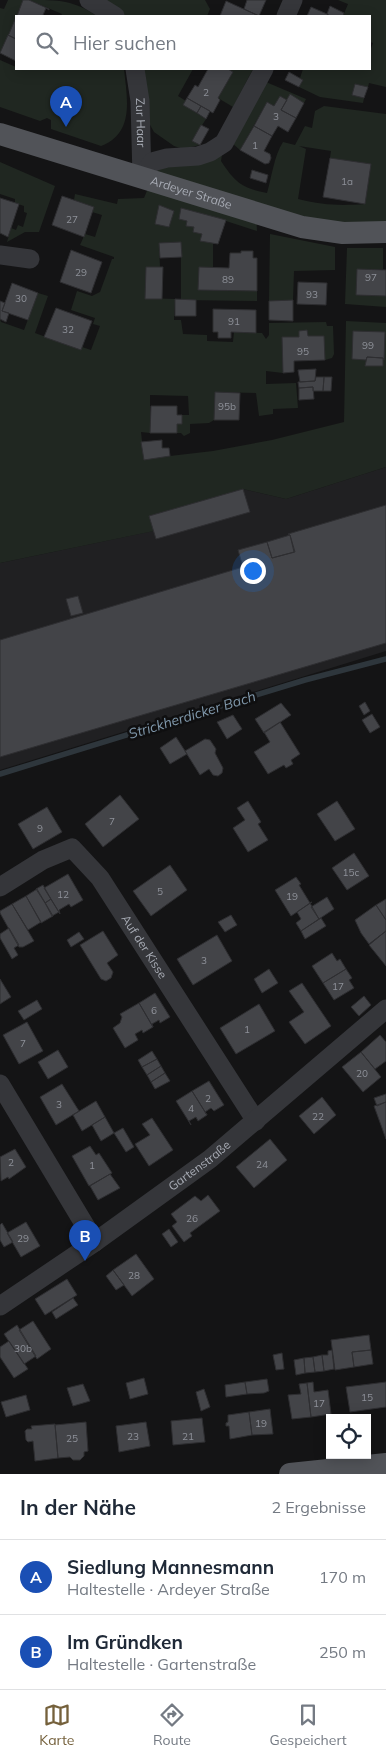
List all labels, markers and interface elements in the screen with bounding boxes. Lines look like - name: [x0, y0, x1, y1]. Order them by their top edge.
- search box: [15, 15, 371, 70]
- icon: search: [33, 29, 61, 57]
- text: Hier suchen: [73, 31, 177, 55]
- pin: A: [50, 86, 82, 127]
- house number: 2: [203, 86, 209, 99]
- street label: Zur Haar: [133, 98, 149, 148]
- house number: 3: [273, 110, 279, 123]
- house number: 1: [252, 139, 258, 152]
- street label: Ardeyer Straße: [149, 173, 234, 212]
- house number: 1a: [341, 175, 353, 188]
- house number: 27: [66, 213, 78, 226]
- house number: 29: [75, 266, 87, 279]
- house number: 97: [365, 271, 377, 284]
- house number: 89: [222, 273, 234, 286]
- house number: 93: [306, 288, 318, 301]
- house number: 30: [15, 292, 27, 305]
- house number: 91: [228, 315, 240, 328]
- house number: 32: [62, 323, 74, 336]
- house number: 99: [362, 339, 374, 352]
- house number: 95: [297, 345, 309, 358]
- house number: 95b: [218, 400, 236, 413]
- your location: [240, 558, 266, 584]
- water label: Strickherdicker Bach: [126, 687, 258, 743]
- house number: 7: [109, 815, 115, 828]
- house number: 9: [37, 822, 43, 835]
- house number: 15c: [343, 866, 360, 879]
- house number: 5: [157, 885, 163, 898]
- house number: 12: [57, 888, 69, 901]
- house number: 19: [286, 890, 298, 903]
- street label: Auf der Kisse: [119, 912, 171, 981]
- house number: 3: [201, 954, 207, 967]
- house number: 17: [332, 980, 344, 993]
- house number: 6: [151, 1004, 157, 1017]
- house number: 1: [244, 1023, 250, 1036]
- house number: 7: [20, 1037, 26, 1050]
- house number: 20: [356, 1067, 368, 1080]
- house number: 2: [205, 1092, 211, 1105]
- house number: 3: [56, 1098, 62, 1111]
- house number: 4: [188, 1102, 194, 1115]
- house number: 22: [312, 1110, 324, 1123]
- street label: Gartenstraße: [165, 1137, 233, 1194]
- house number: 2: [8, 1156, 14, 1169]
- house number: 24: [256, 1158, 268, 1171]
- house number: 1: [89, 1159, 95, 1172]
- house number: 26: [186, 1212, 198, 1225]
- pin: B: [69, 1220, 101, 1261]
- house number: 29: [17, 1232, 29, 1245]
- house number: 28: [128, 1269, 140, 1282]
- house number: 30b: [14, 1342, 32, 1355]
- house number: 15: [361, 1391, 373, 1404]
- house number: 17: [313, 1397, 325, 1410]
- map controls: [326, 1414, 371, 1459]
- button: locate: [326, 1414, 371, 1459]
- house number: 19: [255, 1417, 267, 1430]
- house number: 23: [127, 1430, 139, 1443]
- house number: 21: [182, 1430, 194, 1443]
- house number: 25: [66, 1432, 78, 1445]
- text: In der Nähe: [20, 1494, 136, 1520]
- text: 2 Ergebnisse: [271, 1497, 366, 1517]
- text: Siedlung Mannesmann: [67, 1555, 274, 1579]
- text: A: [30, 1567, 42, 1587]
- text: 170 m: [319, 1567, 366, 1587]
- text: Haltestelle · Ardeyer Straße: [67, 1579, 270, 1599]
- text: Im Gründken: [67, 1630, 183, 1654]
- text: B: [30, 1642, 42, 1662]
- text: 250 m: [319, 1642, 366, 1662]
- text: Haltestelle · Gartenstraße: [67, 1654, 256, 1674]
- tab: Karte: [39, 1701, 74, 1749]
- tab: Route: [153, 1701, 191, 1749]
- tab: Gespeichert: [269, 1701, 347, 1749]

